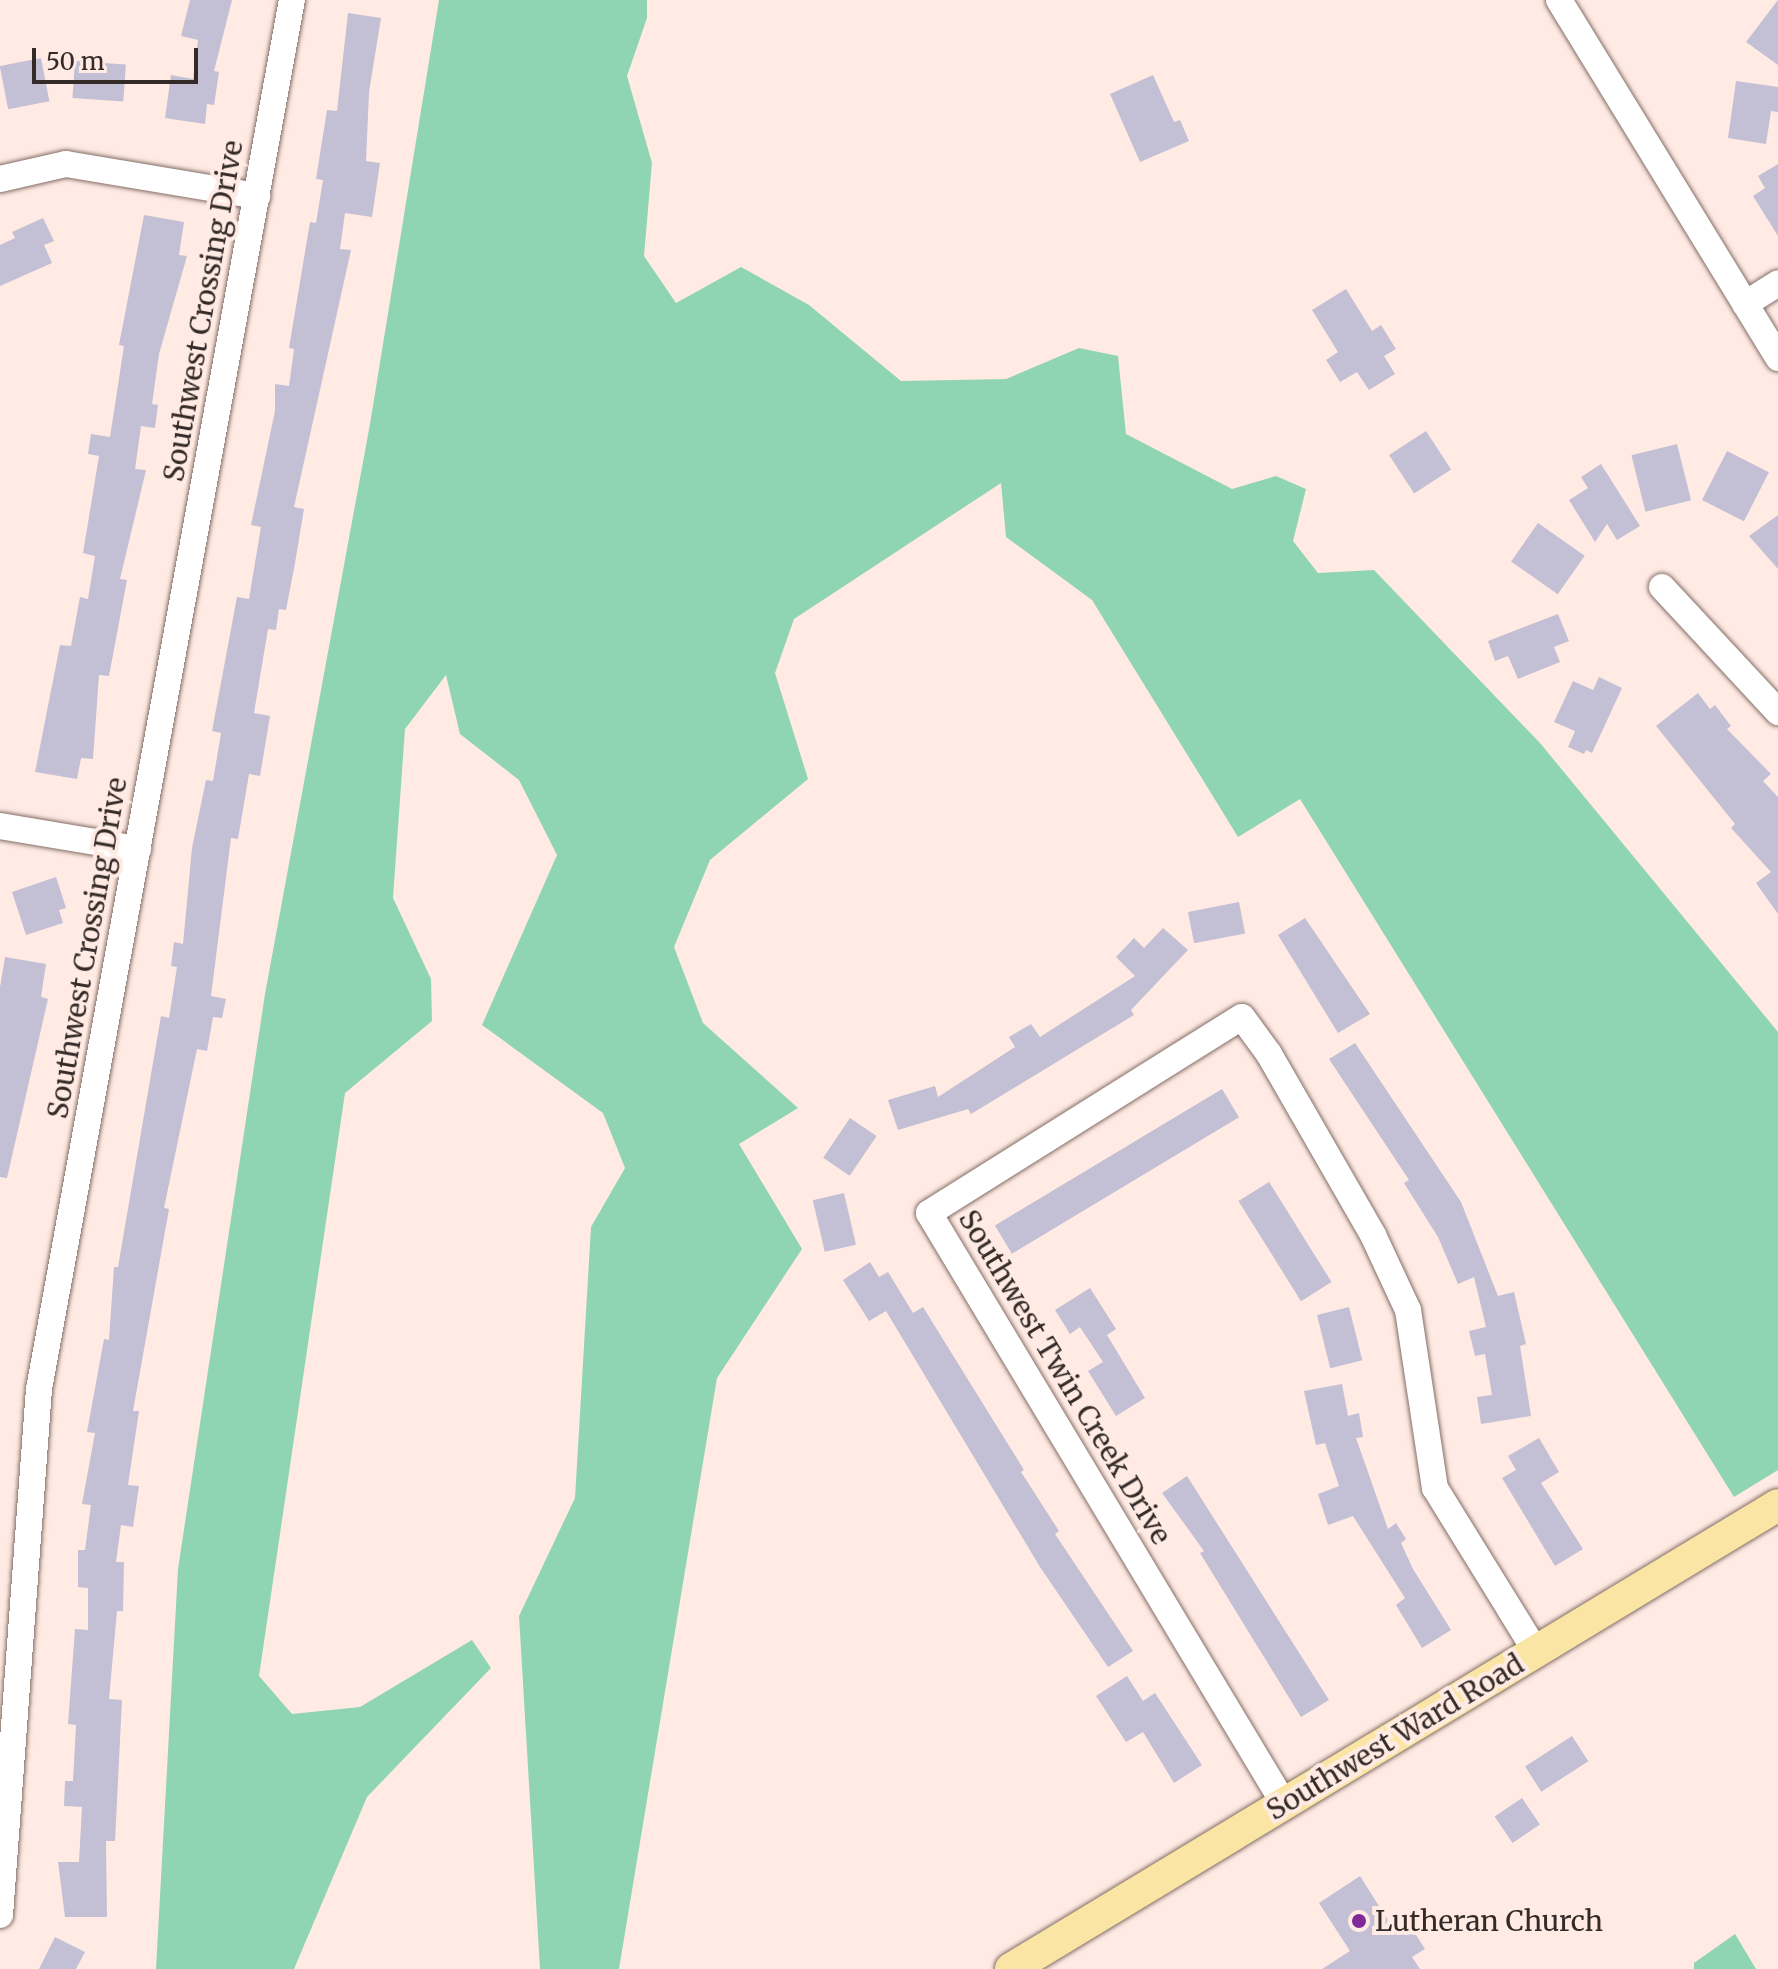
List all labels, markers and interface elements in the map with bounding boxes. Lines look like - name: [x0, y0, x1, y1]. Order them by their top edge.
- scale bar: [36, 32, 202, 82]
- text: 50 m: [46, 46, 105, 77]
- street label: Southwest Crossing Drive: [156, 138, 250, 484]
- street label: Southwest Crossing Drive: [40, 775, 134, 1121]
- street label: Southwest Twin Creek Drive: [952, 1204, 1178, 1550]
- street label: Southwest Ward Road: [1260, 1647, 1530, 1827]
- place label: Lutheran Church: [1375, 1904, 1603, 1938]
- marker: Lutheran Church: [1350, 1912, 1368, 1930]

